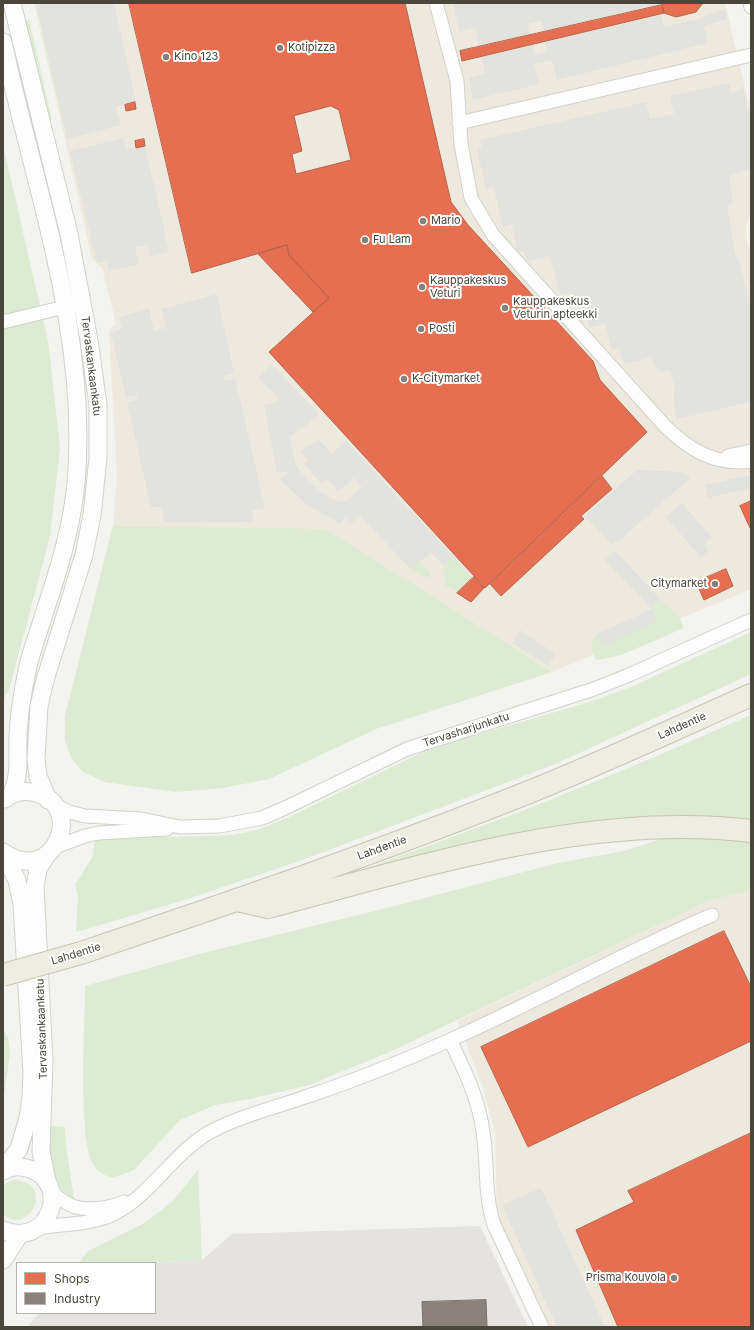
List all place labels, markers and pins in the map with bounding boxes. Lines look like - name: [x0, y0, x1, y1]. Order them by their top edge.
- place label: Kotipizza: [288, 41, 336, 55]
- marker: Kotipizza: [275, 43, 285, 53]
- place label: Kino 123: [174, 50, 218, 64]
- marker: Kino 123: [161, 52, 171, 62]
- place label: Mario: [431, 214, 461, 228]
- marker: Mario: [418, 216, 428, 226]
- place label: Fu Lam: [373, 233, 411, 247]
- marker: Fu Lam: [360, 235, 370, 245]
- place label: Kauppakeskus Veturi: [430, 274, 506, 300]
- marker: Kauppakeskus Veturi: [417, 282, 427, 292]
- place label: Kauppakeskus Veturin apteekki: [513, 295, 597, 321]
- marker: Kauppakeskus Veturin apteekki: [500, 303, 510, 313]
- place label: Posti: [429, 322, 455, 336]
- marker: Posti: [416, 324, 426, 334]
- place label: K-Citymarket: [412, 372, 480, 386]
- marker: K-Citymarket: [399, 374, 409, 384]
- place label: Citymarket: [650, 577, 707, 591]
- marker: Citymarket: [710, 579, 720, 589]
- place label: Prisma Kouvola: [586, 1271, 666, 1285]
- marker: Prisma Kouvola: [669, 1273, 679, 1283]

